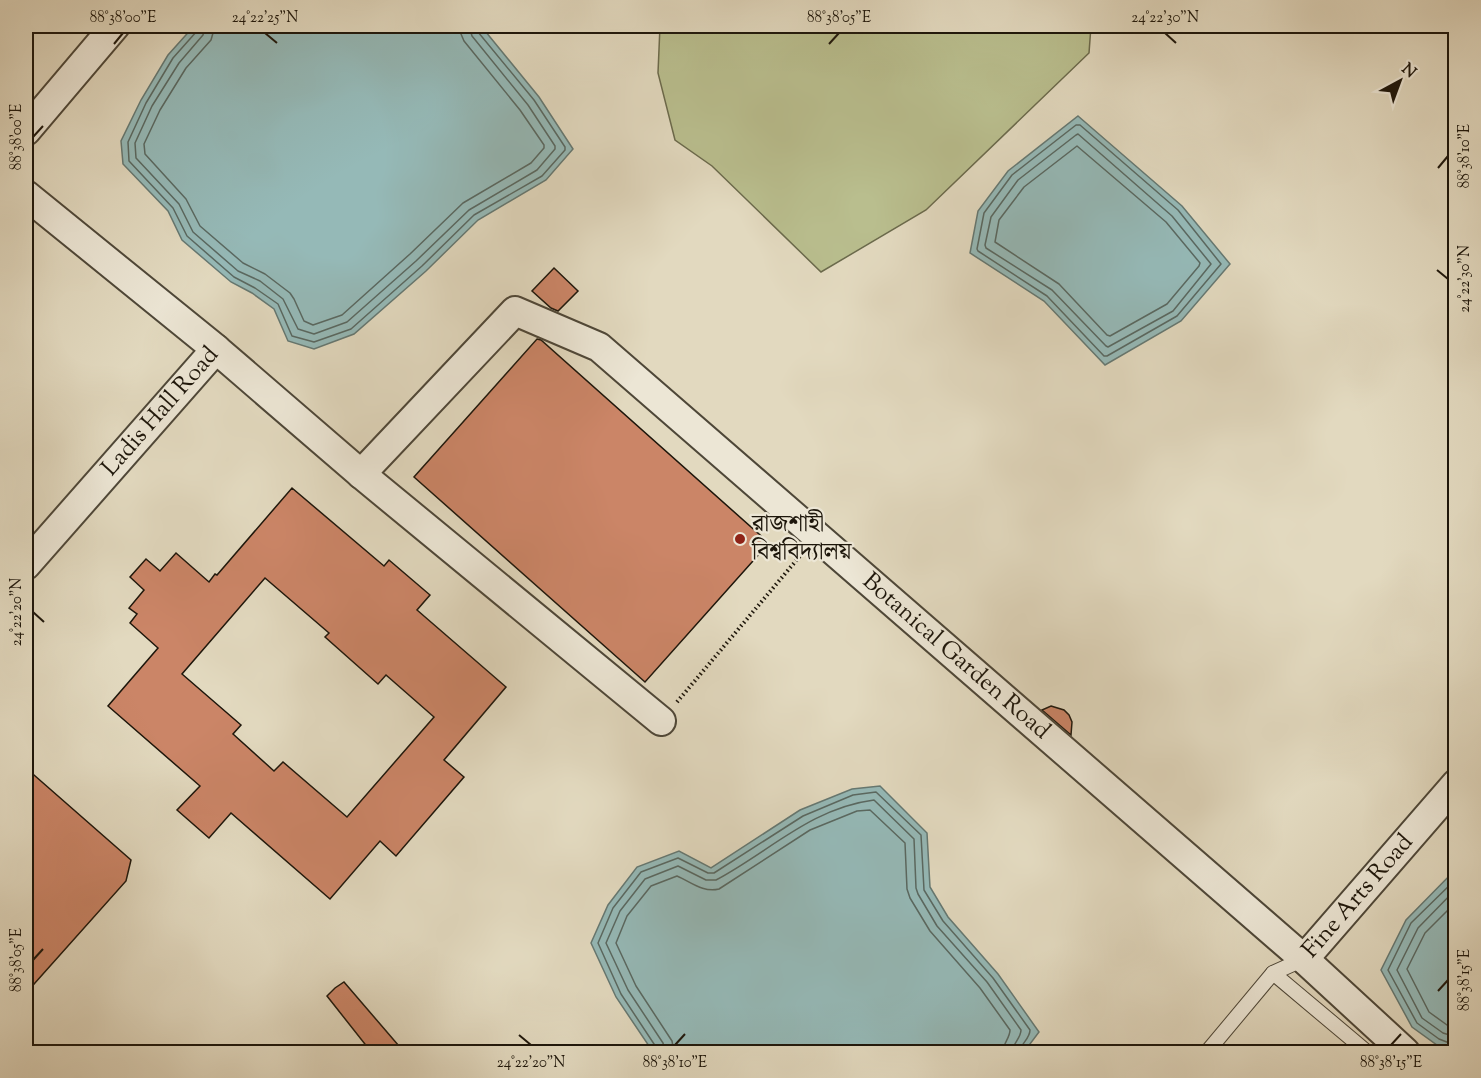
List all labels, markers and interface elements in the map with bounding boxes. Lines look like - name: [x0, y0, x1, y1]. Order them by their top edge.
- text: 88°38'00"E: [90, 8, 156, 29]
- text: 24°22'25"N: [232, 8, 298, 29]
- text: 88°38'05"E: [807, 8, 871, 29]
- text: 24°22'30"N: [1131, 8, 1199, 29]
- north arrow: [1370, 51, 1430, 111]
- text: N: [1396, 59, 1421, 85]
- text: 88°38'00"E: [7, 104, 28, 170]
- text: 88°38'10"E: [1455, 124, 1476, 188]
- text: 24°22'30"N: [1455, 245, 1476, 313]
- street label: Ladis Hall Road: [94, 339, 228, 484]
- place label: রাজশাহী বিশ্ববিদ্যালয়: [751, 508, 853, 570]
- marker: রাজশাহী বিশ্ববিদ্যালয়: [733, 532, 747, 546]
- street label: Botanical Garden Road: [854, 565, 1058, 748]
- text: 24°22'20"N: [7, 578, 28, 646]
- street label: Fine Arts Road: [1295, 827, 1422, 966]
- text: 88°38'05"E: [7, 928, 28, 992]
- text: 88°38'15"E: [1455, 949, 1476, 1011]
- text: 24°22'20"N: [497, 1053, 565, 1074]
- text: 88°38'10"E: [643, 1053, 707, 1074]
- text: 88°38'15"E: [1360, 1053, 1422, 1074]

